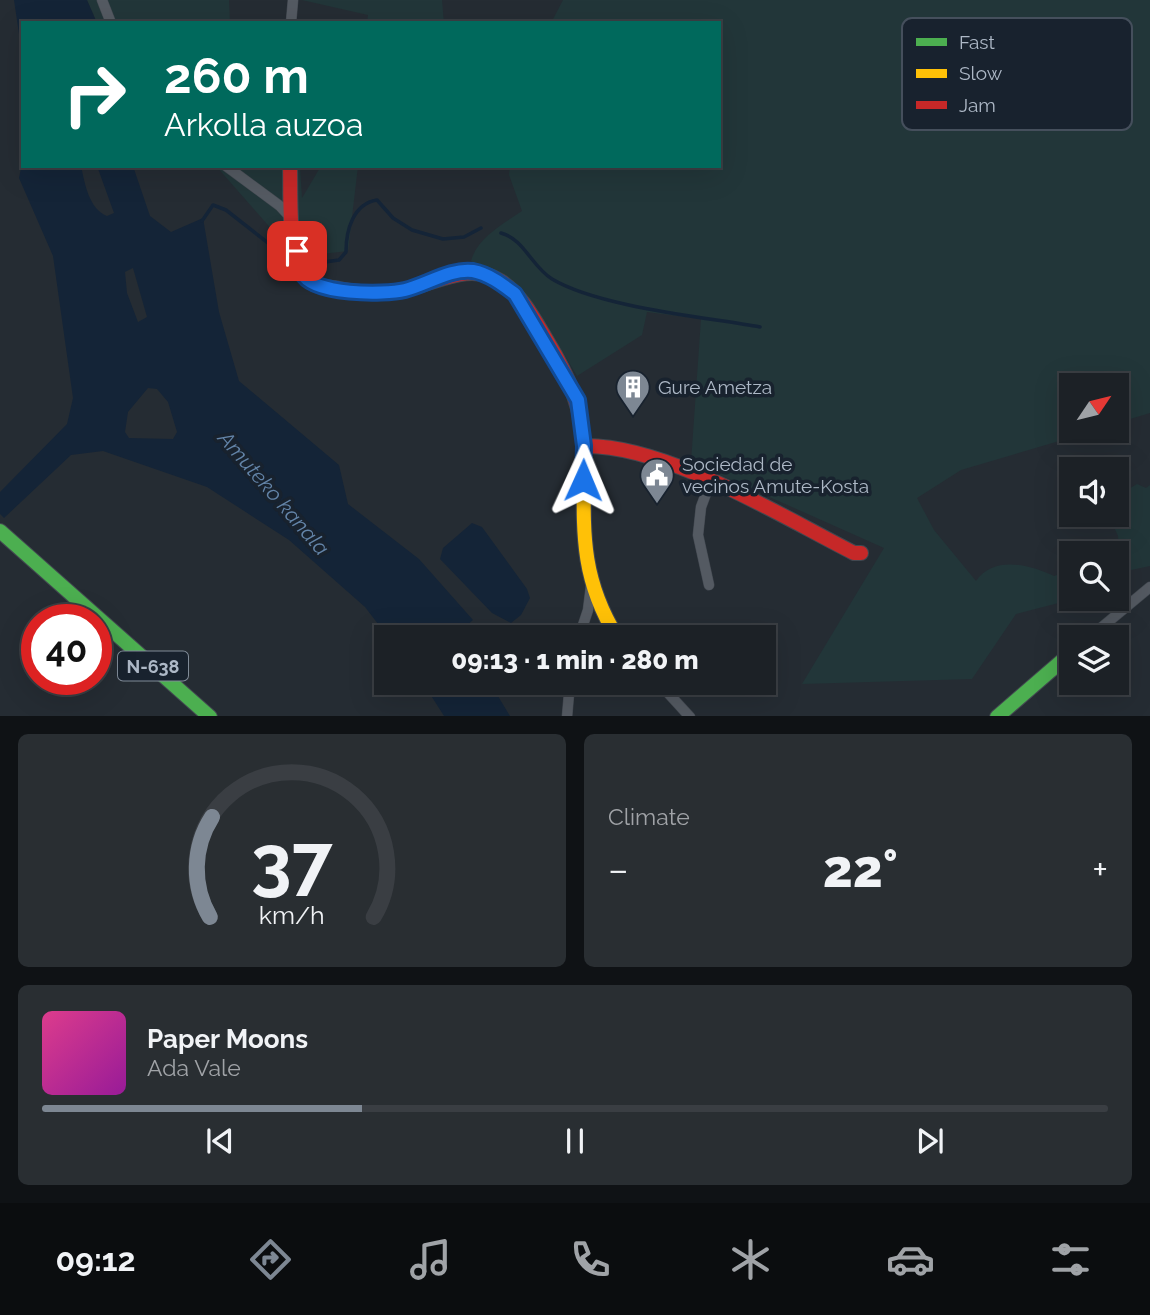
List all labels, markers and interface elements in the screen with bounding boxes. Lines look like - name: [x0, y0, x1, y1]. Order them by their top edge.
- legend: [902, 18, 1132, 130]
- text: Fast: [959, 31, 995, 53]
- text: 260 m: [164, 47, 309, 104]
- icon: right: [49, 49, 140, 140]
- text: Slow: [959, 62, 1003, 84]
- text: Jam: [959, 94, 996, 116]
- text: Arkolla auzoa: [164, 106, 363, 143]
- pin: [267, 221, 327, 281]
- icon: arrive: [278, 232, 316, 270]
- building icon: Gure Ametza: [614, 368, 652, 417]
- north arrow: [1059, 373, 1129, 443]
- map controls: [1059, 373, 1129, 695]
- place label: Gure Ametza: [658, 376, 772, 398]
- water label: Amuteko kanala: [213, 425, 335, 560]
- position arrow: [546, 443, 620, 517]
- place label: Sociedad de vecinos Amute-Kosta: [682, 453, 869, 497]
- public building icon: Sociedad de vecinos Amute-Kosta: [638, 456, 676, 505]
- button: sound: [1059, 457, 1129, 527]
- button: search: [1059, 541, 1129, 611]
- speed limit sign: 40: [21, 604, 112, 695]
- button: layers: [1059, 625, 1129, 695]
- text: 09:13 · 1 min · 280 m: [451, 645, 699, 675]
- road number: N-638: [118, 652, 188, 680]
- text: Climate: [608, 803, 690, 830]
- text: 37: [251, 819, 333, 904]
- text: 22°: [823, 838, 898, 899]
- text: −: [608, 847, 628, 892]
- text: +: [1092, 847, 1108, 892]
- text: km/h: [259, 899, 325, 929]
- text: Paper Moons: [147, 1024, 308, 1054]
- text: Ada Vale: [147, 1054, 241, 1081]
- icon: previous: [201, 1122, 239, 1160]
- icon: pause: [556, 1122, 594, 1160]
- icon: next: [911, 1122, 949, 1160]
- icon: directions: [246, 1235, 295, 1284]
- icon: music: [406, 1235, 455, 1284]
- icon: phone: [566, 1235, 615, 1284]
- icon: climate: [726, 1235, 775, 1284]
- icon: car: [886, 1235, 935, 1284]
- icon: filters: [1046, 1235, 1095, 1284]
- text: 09:12: [55, 1241, 136, 1278]

